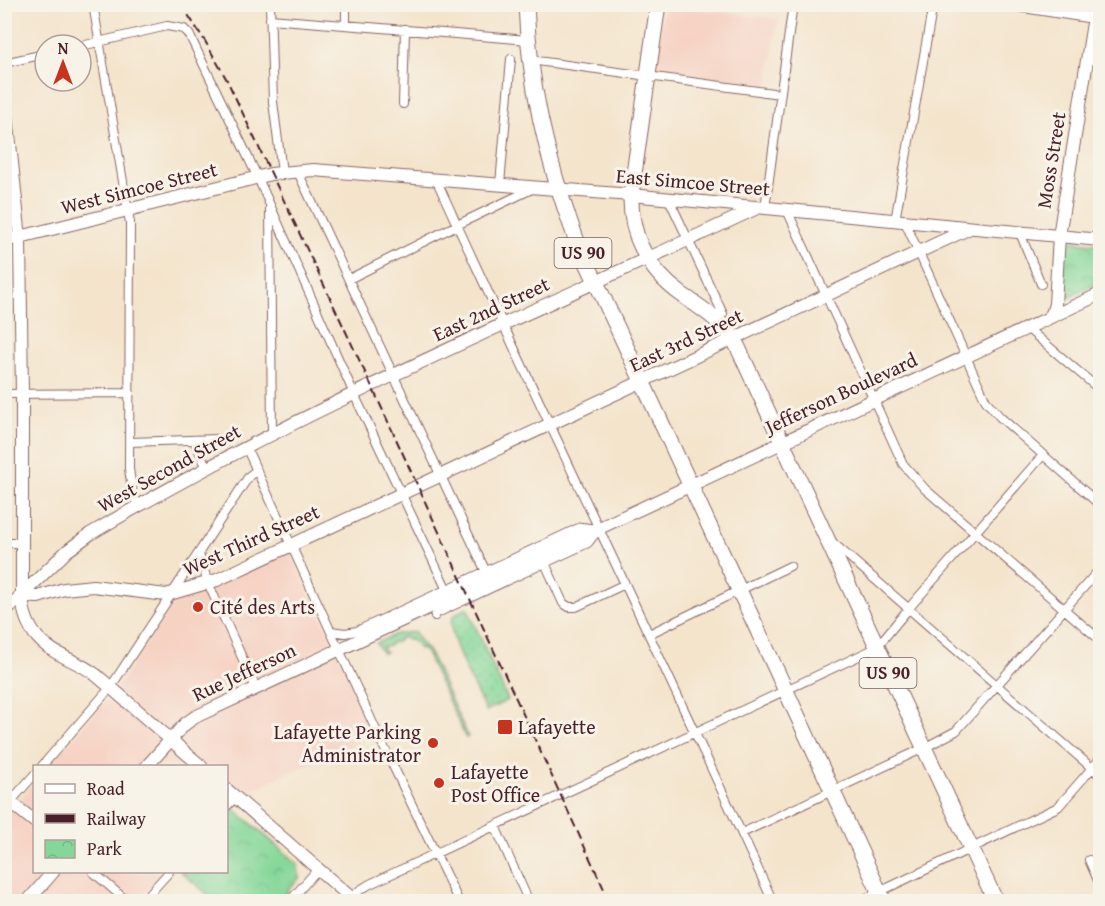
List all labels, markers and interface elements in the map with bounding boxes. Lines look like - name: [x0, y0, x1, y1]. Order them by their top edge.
- north arrow: [33, 33, 93, 93]
- text: N: [58, 36, 69, 60]
- street label: Moss Street: [1029, 110, 1072, 210]
- street label: West Simcoe Street: [58, 154, 220, 221]
- street label: East Simcoe Street: [615, 160, 771, 203]
- road number: US 90: [554, 238, 612, 268]
- street label: East 2nd Street: [428, 269, 554, 348]
- street label: East 3rd Street: [624, 301, 747, 379]
- street label: Jefferson Boulevard: [757, 344, 922, 442]
- street label: West Second Street: [92, 416, 246, 519]
- street label: West Third Street: [178, 496, 324, 583]
- place label: Cité des Arts: [210, 592, 315, 621]
- marker: Cité des Arts: [191, 600, 205, 614]
- street label: Rue Jefferson: [187, 635, 301, 708]
- road number: US 90: [860, 658, 916, 688]
- place label: Lafayette: [518, 712, 596, 741]
- place label: Lafayette Parking Administrator: [274, 717, 421, 769]
- marker: Lafayette: [496, 718, 514, 736]
- marker: Lafayette Parking Administrator: [426, 736, 440, 750]
- place label: Lafayette Post Office: [451, 757, 540, 809]
- legend: [33, 765, 228, 873]
- text: Road: [87, 775, 125, 802]
- marker: Lafayette Post Office: [432, 776, 446, 790]
- text: Railway: [87, 805, 146, 832]
- text: Park: [87, 835, 123, 862]

